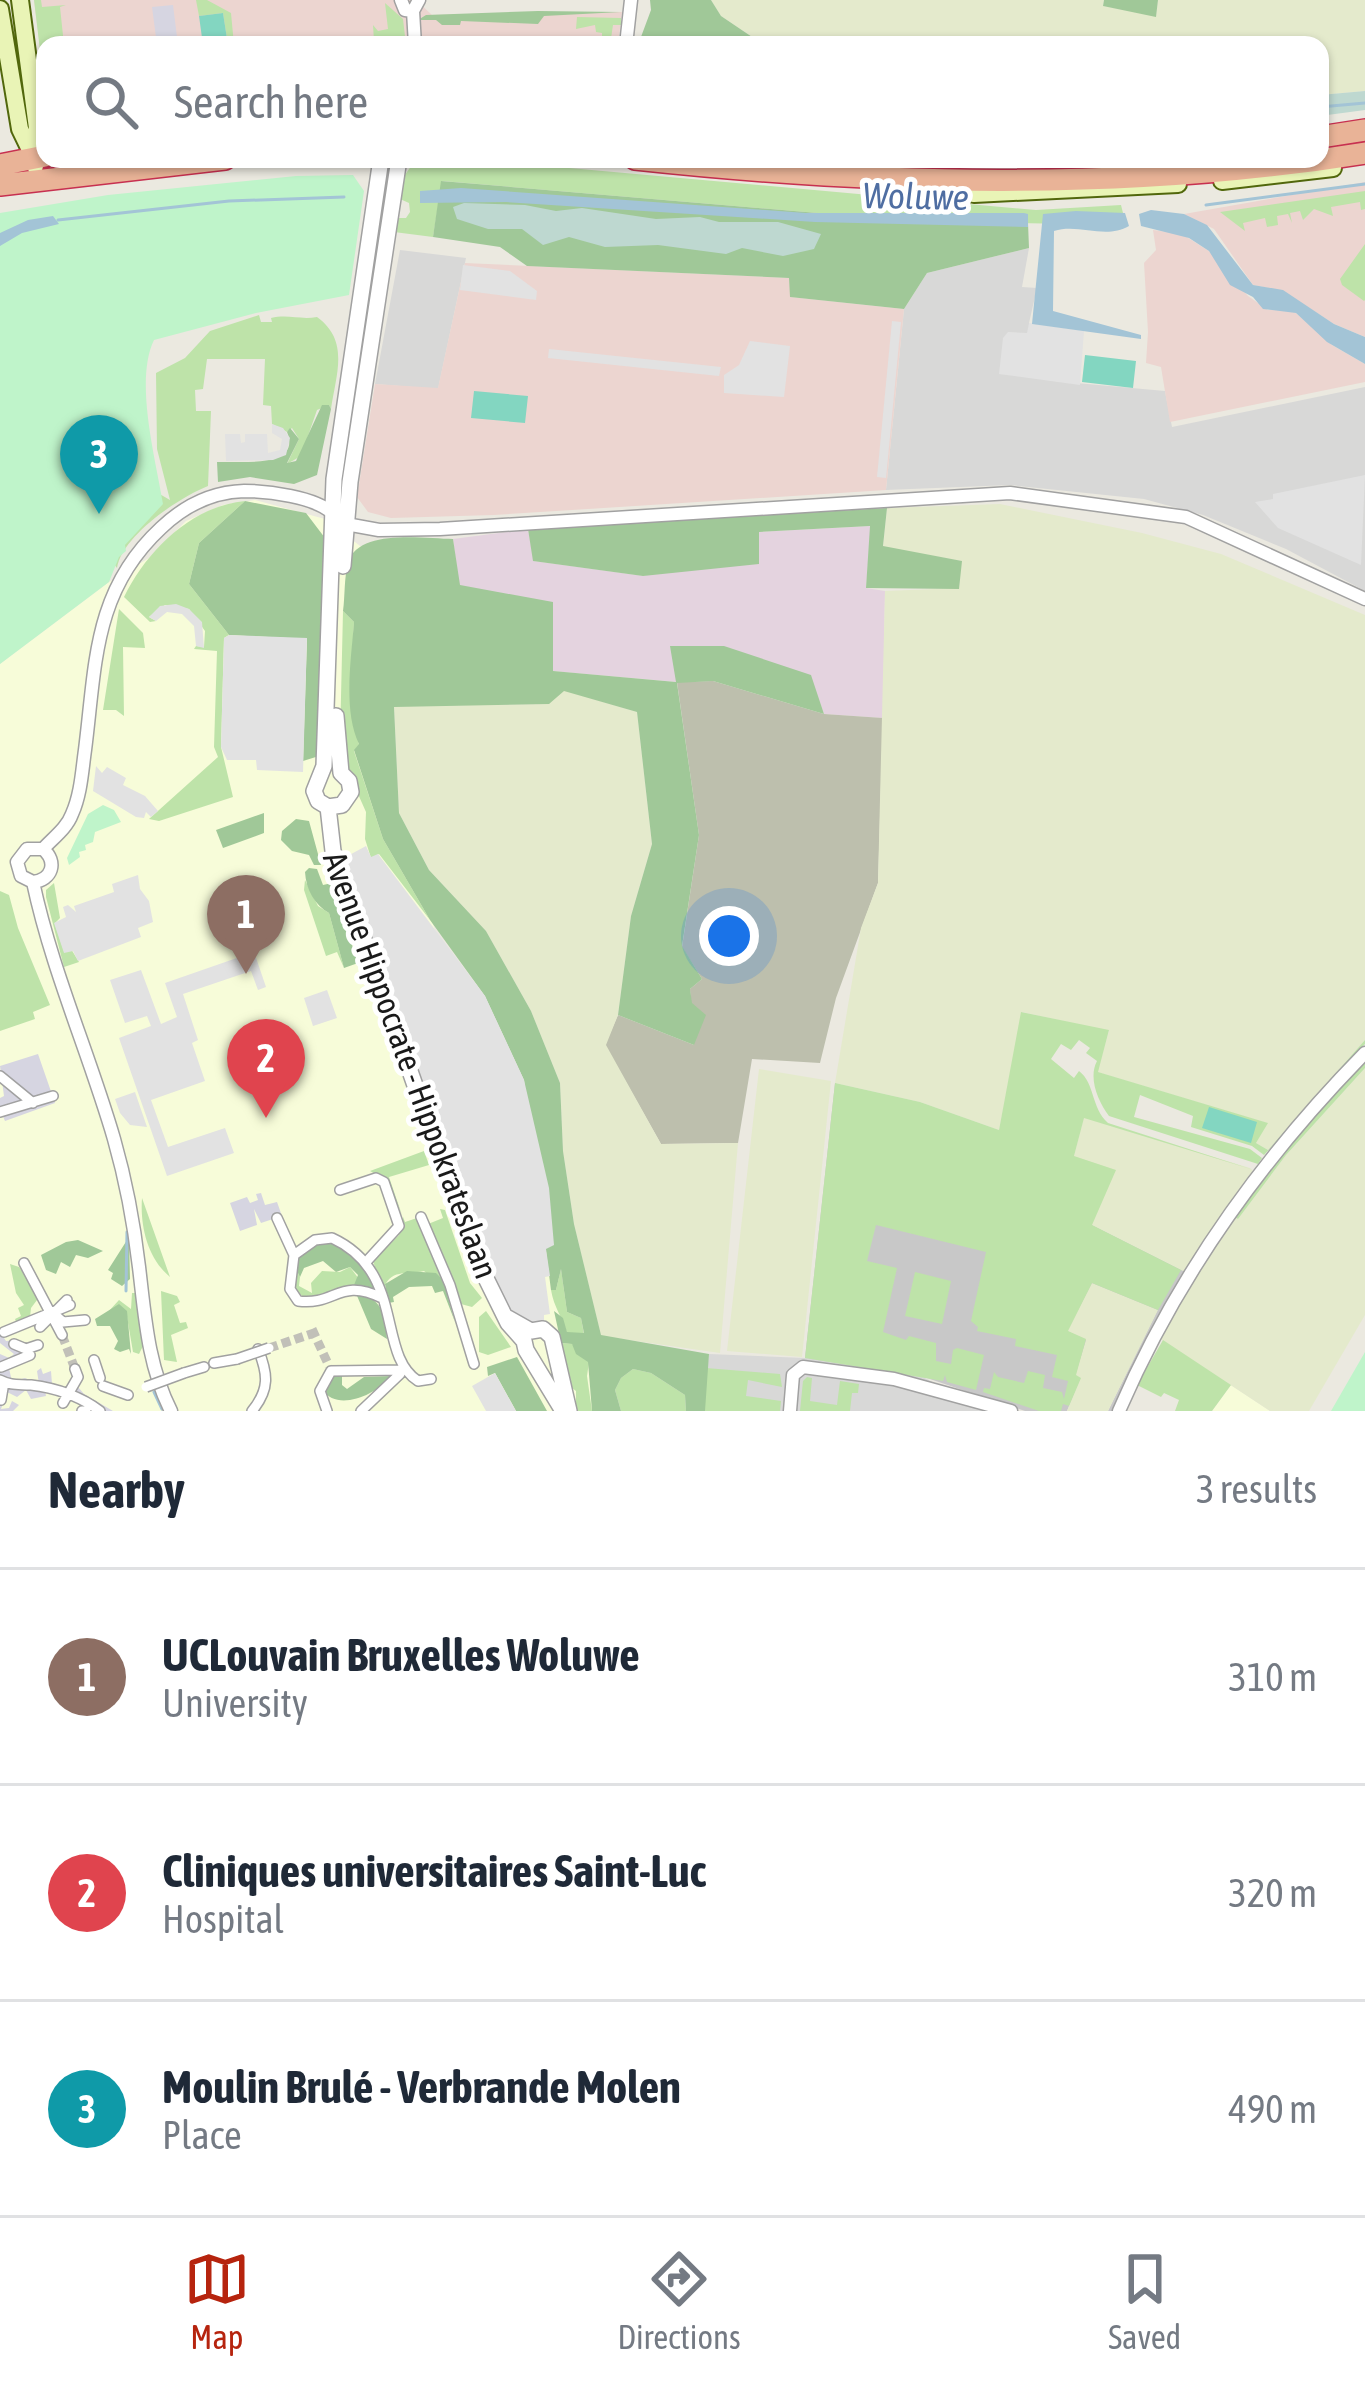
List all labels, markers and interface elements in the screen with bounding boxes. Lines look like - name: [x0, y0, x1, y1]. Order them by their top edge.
- search box: [36, 36, 1329, 168]
- icon: search: [78, 69, 144, 135]
- text: Search here: [174, 76, 368, 128]
- water label: Woluwe: [862, 174, 970, 218]
- pin: 3: [60, 415, 138, 514]
- street label: Avenue Hippocrate - Hippokrateslaan: [316, 846, 506, 1284]
- pin: 1: [207, 875, 285, 974]
- your location: [699, 906, 759, 966]
- pin: 2: [227, 1019, 305, 1118]
- text: Nearby: [48, 1460, 185, 1519]
- text: 3 results: [1196, 1467, 1317, 1511]
- text: UCLouvain Bruxelles Woluwe: [162, 1629, 640, 1681]
- text: 1: [78, 1655, 96, 1699]
- text: 310 m: [1229, 1655, 1317, 1699]
- text: University: [162, 1681, 308, 1725]
- text: Cliniques universitaires Saint-Luc: [162, 1845, 706, 1897]
- text: 2: [78, 1871, 96, 1915]
- text: 320 m: [1229, 1871, 1317, 1915]
- text: Hospital: [162, 1897, 284, 1941]
- text: Moulin Brulé - Verbrande Molen: [162, 2061, 681, 2113]
- text: 3: [78, 2087, 96, 2131]
- text: 490 m: [1229, 2087, 1317, 2131]
- text: Place: [162, 2113, 242, 2157]
- tab: Map: [184, 2246, 250, 2356]
- tab: Directions: [617, 2246, 741, 2356]
- tab: Saved: [1108, 2246, 1181, 2356]

